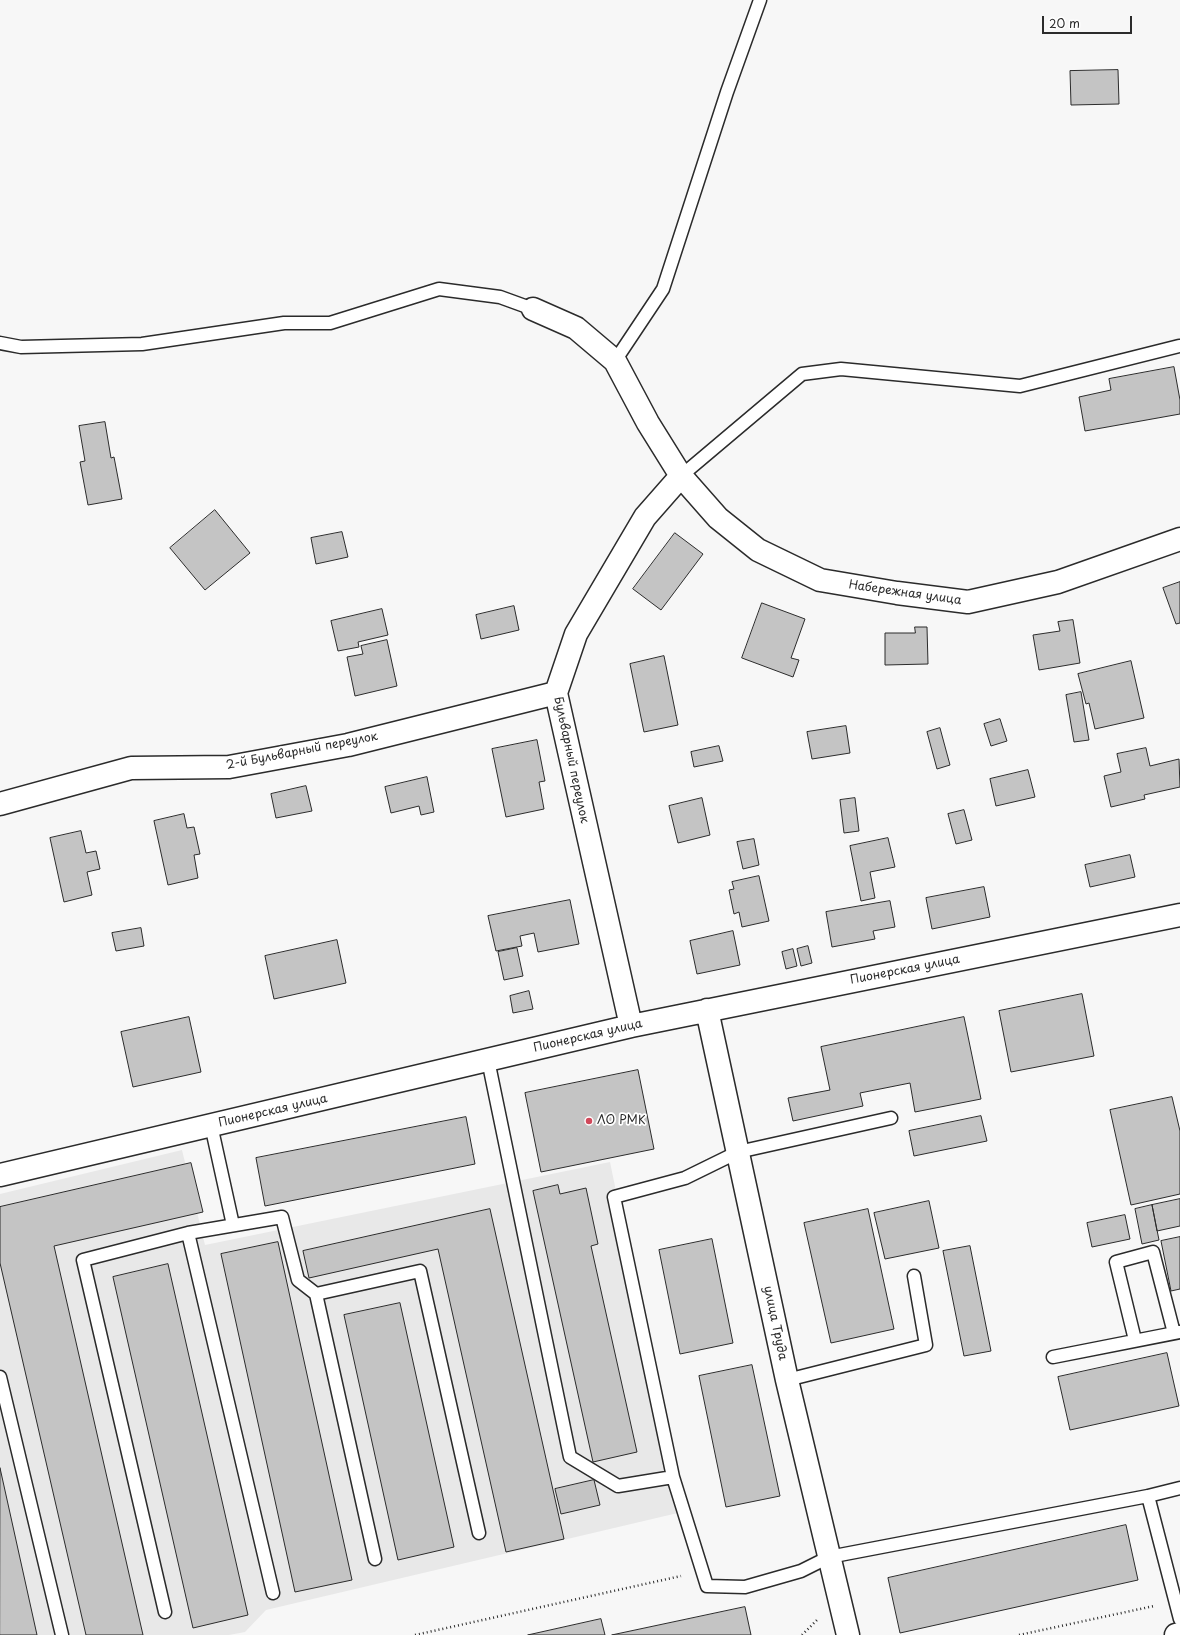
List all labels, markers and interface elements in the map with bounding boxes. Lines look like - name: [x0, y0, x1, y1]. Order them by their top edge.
- scale bar: [1044, 8, 1134, 34]
- text: 20 m: [1049, 14, 1080, 32]
- street label: Набережная улица: [848, 578, 962, 608]
- street label: Бульварный переулок: [551, 695, 591, 825]
- street label: 2-й Бульварный переулок: [225, 729, 379, 773]
- street label: Пионерская улица: [849, 952, 961, 988]
- street label: Пионерская улица: [532, 1016, 644, 1056]
- street label: Пионерская улица: [217, 1091, 329, 1131]
- place label: ЛО РМК: [597, 1114, 645, 1128]
- marker: ЛО РМК: [584, 1116, 594, 1126]
- street label: улица Труда: [760, 1284, 790, 1362]

